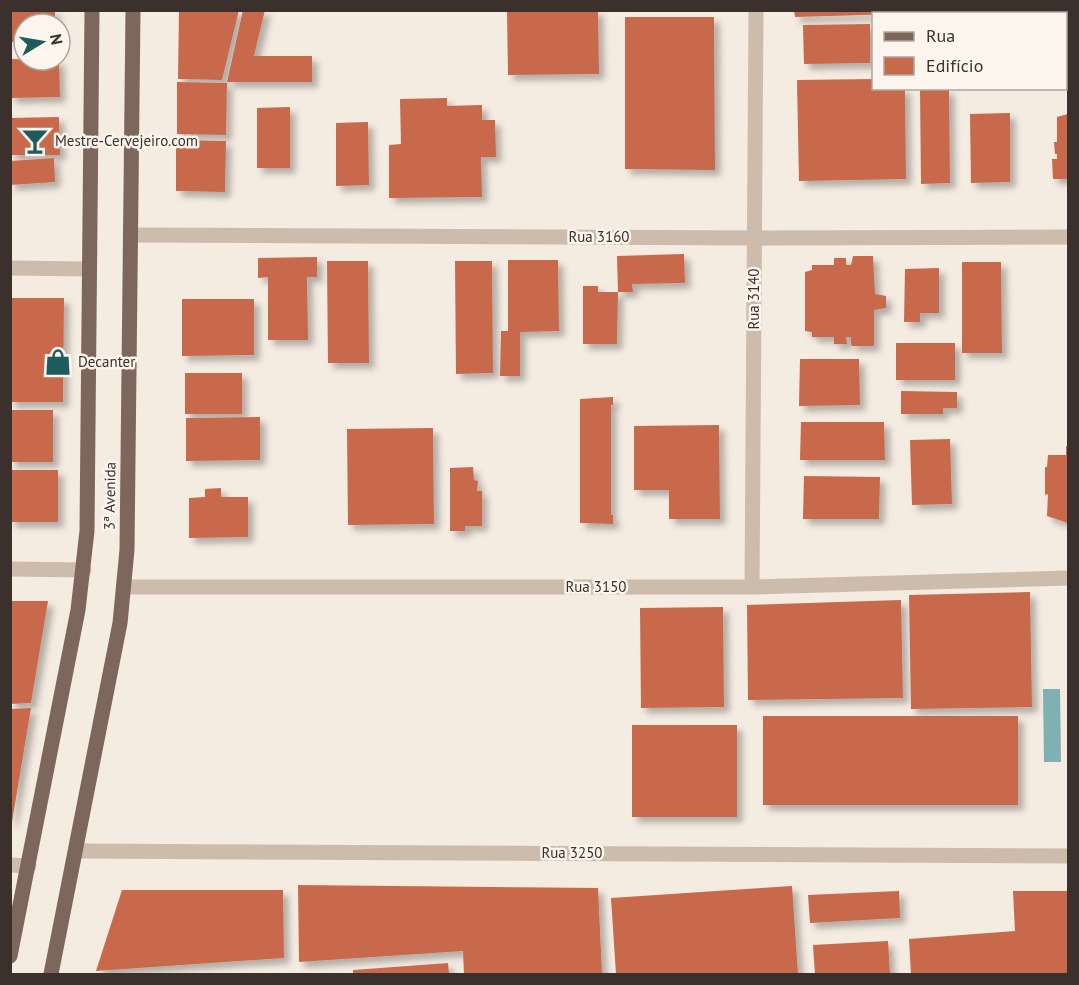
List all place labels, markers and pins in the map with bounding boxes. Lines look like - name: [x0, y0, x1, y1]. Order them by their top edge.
- bar icon: Mestre-Cervejeiro.com: [20, 126, 50, 156]
- place label: Mestre-Cervejeiro.com: [55, 131, 198, 150]
- shop icon: Decanter: [43, 347, 73, 377]
- place label: Decanter: [78, 352, 135, 371]

